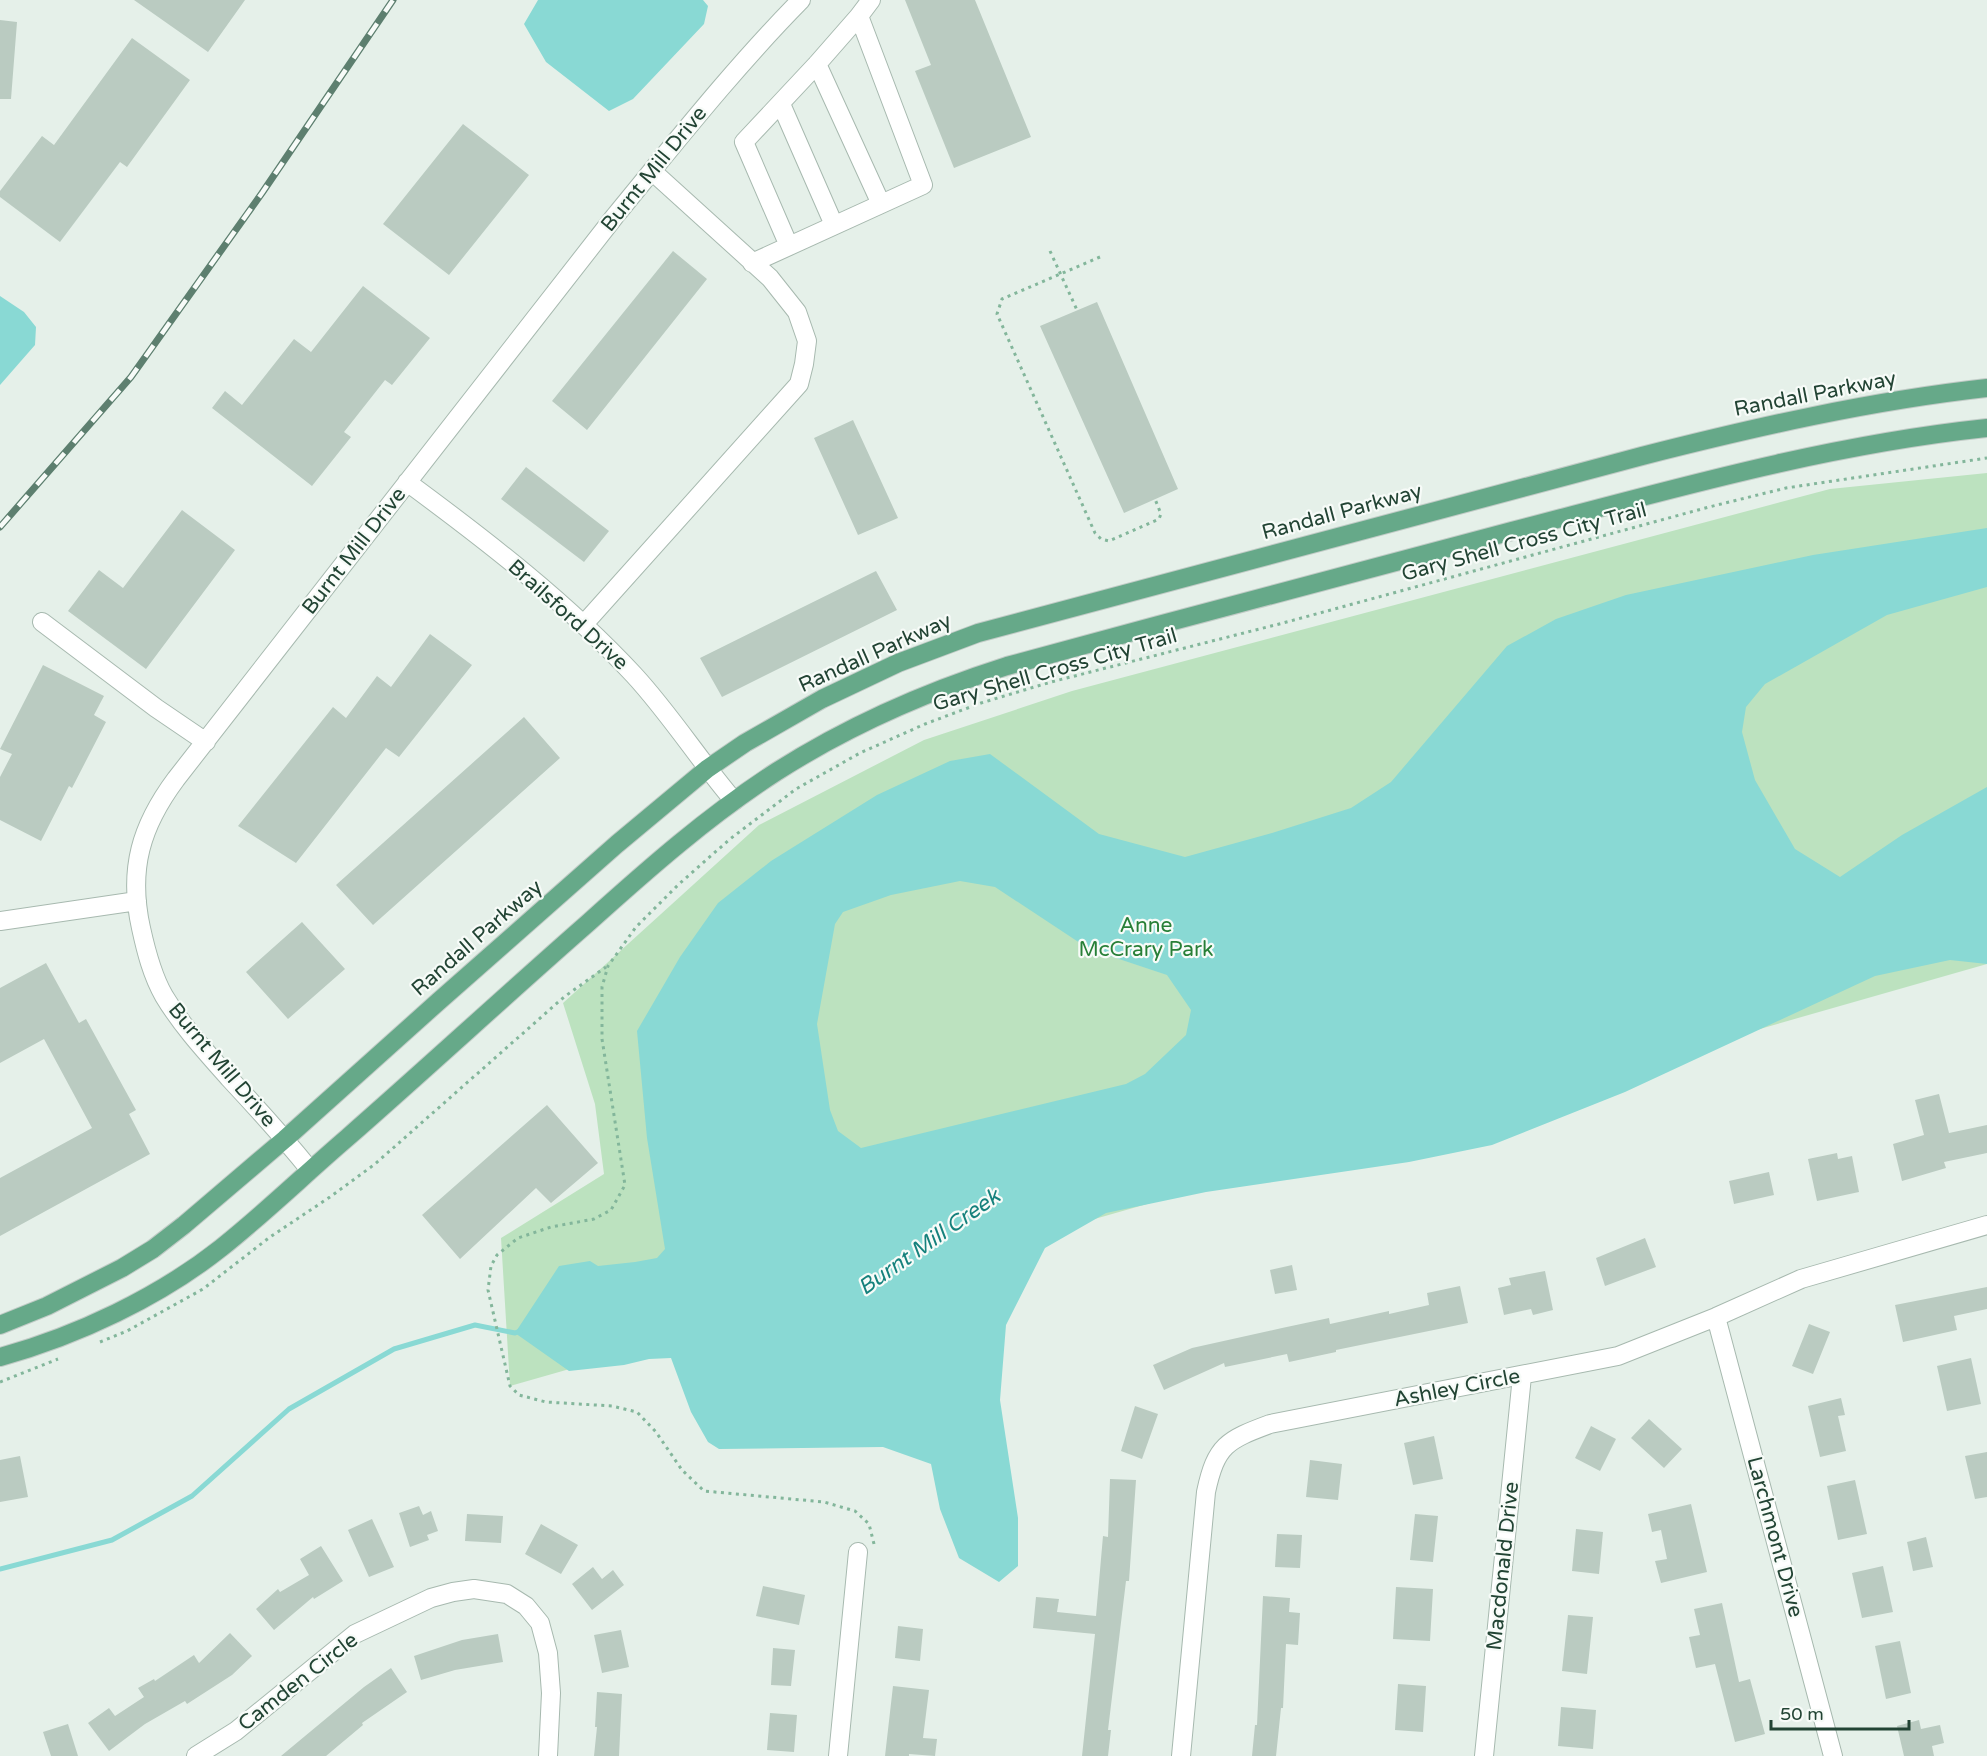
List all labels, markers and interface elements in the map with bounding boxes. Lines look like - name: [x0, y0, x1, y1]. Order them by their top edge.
- street label: Burnt Mill Drive: [596, 101, 712, 237]
- street label: Randall Parkway: [1732, 366, 1898, 422]
- street label: Randall Parkway: [1259, 479, 1425, 545]
- street label: Burnt Mill Drive: [297, 482, 411, 619]
- street label: Gary Shell Cross City Trail: [1399, 497, 1649, 587]
- street label: Brailsford Drive: [503, 554, 633, 676]
- street label: Randall Parkway: [795, 608, 955, 698]
- street label: Gary Shell Cross City Trail: [930, 623, 1180, 717]
- street label: Randall Parkway: [407, 875, 547, 1001]
- park label: Anne McCrary Park: [1079, 913, 1213, 962]
- street label: Burnt Mill Drive: [163, 998, 281, 1132]
- water label: Burnt Mill Creek: [853, 1182, 1007, 1301]
- street label: Ashley Circle: [1392, 1363, 1522, 1412]
- street label: Larchmont Drive: [1742, 1454, 1809, 1620]
- street label: Macdonald Drive: [1482, 1480, 1524, 1652]
- street label: Camden Circle: [233, 1627, 363, 1736]
- scale bar: [1771, 1693, 1909, 1731]
- text: 50 m: [1780, 1703, 1824, 1725]

